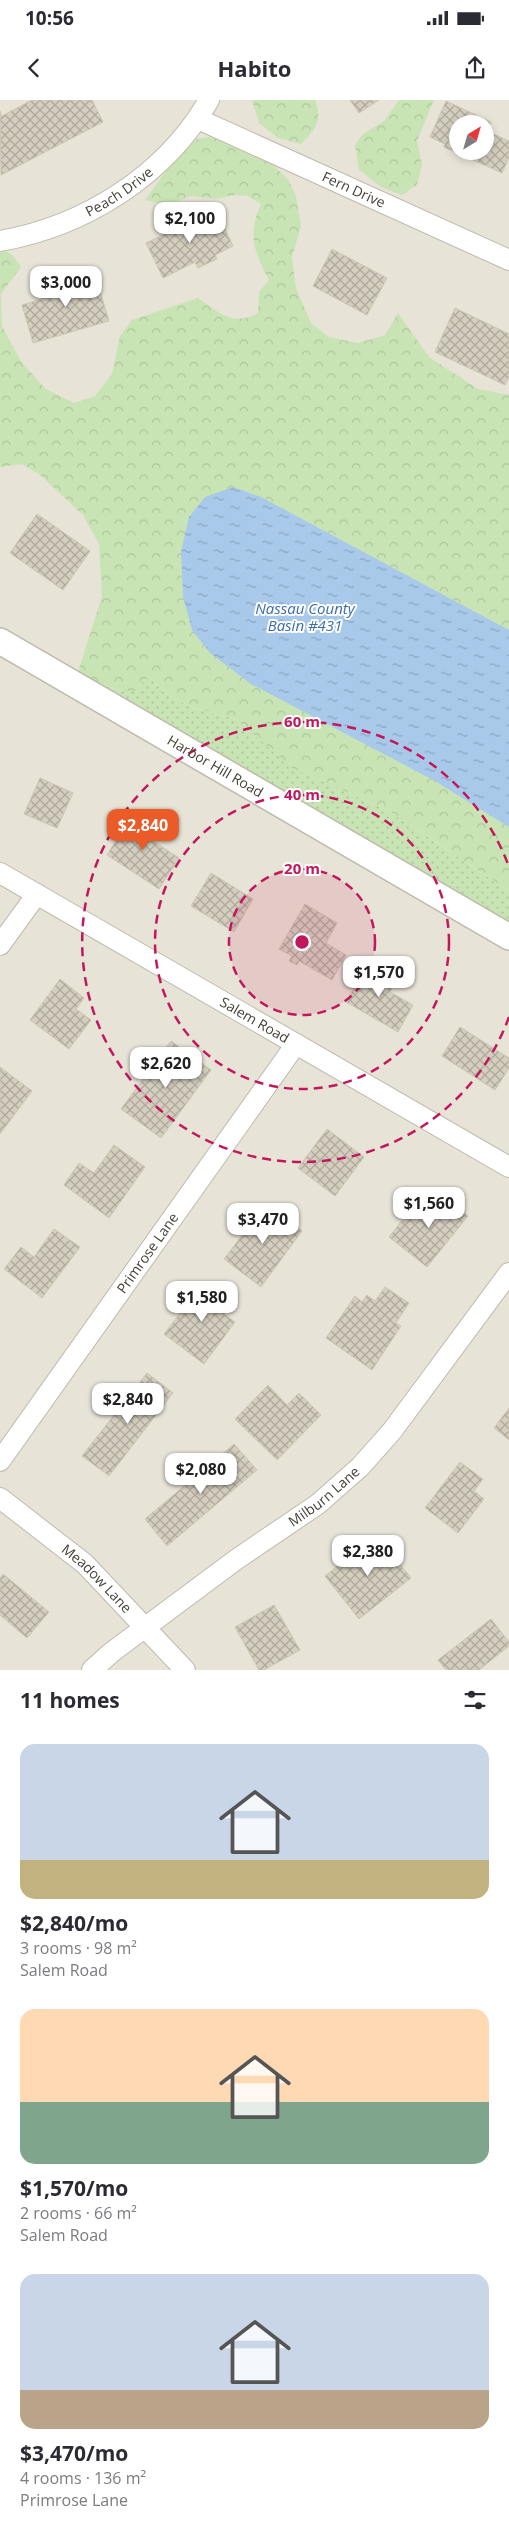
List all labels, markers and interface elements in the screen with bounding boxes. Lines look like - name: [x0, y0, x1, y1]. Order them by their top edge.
- text: 10:56: [25, 5, 74, 31]
- text: Habito: [218, 53, 291, 83]
- icon: back: [20, 54, 48, 82]
- icon: share: [461, 54, 489, 82]
- north arrow: [449, 115, 494, 160]
- map controls: [449, 115, 494, 160]
- street label: Peach Drive: [82, 162, 157, 221]
- street label: Fern Drive: [319, 167, 389, 212]
- pin: $2,100: [149, 202, 231, 244]
- text: $2,100: [165, 207, 215, 229]
- pin: $3,000: [25, 266, 107, 308]
- text: $3,000: [41, 271, 91, 293]
- water label: Nassau County Basin #431: [255, 598, 356, 635]
- text: 60 m: [284, 711, 320, 731]
- street label: Harbor Hill Road: [164, 730, 267, 801]
- text: 40 m: [284, 784, 320, 804]
- pin: $2,840: [102, 808, 184, 851]
- text: $2,840: [118, 814, 168, 836]
- text: 20 m: [284, 858, 320, 878]
- centre of rings: [293, 933, 311, 951]
- pin: $1,570: [338, 956, 420, 998]
- text: $1,570: [354, 961, 404, 983]
- street label: Salem Road: [217, 992, 293, 1047]
- pin: $2,620: [125, 1046, 207, 1089]
- text: $2,620: [141, 1052, 191, 1074]
- pin: $1,560: [388, 1186, 470, 1229]
- text: $1,560: [404, 1192, 454, 1214]
- pin: $3,470: [222, 1202, 304, 1245]
- text: $3,470: [238, 1208, 288, 1230]
- street label: Primrose Lane: [112, 1209, 182, 1297]
- pin: $1,580: [161, 1280, 243, 1323]
- text: $1,580: [177, 1286, 227, 1308]
- pin: $2,840: [87, 1382, 169, 1425]
- text: $2,840: [103, 1388, 153, 1410]
- pin: $2,080: [160, 1452, 242, 1495]
- text: $2,080: [176, 1458, 226, 1480]
- street label: Milburn Lane: [284, 1462, 363, 1530]
- pin: $2,380: [327, 1534, 409, 1577]
- street label: Meadow Lane: [58, 1539, 136, 1617]
- text: $2,380: [343, 1540, 393, 1562]
- text: 11 homes: [20, 1686, 120, 1714]
- icon: filters: [461, 1686, 489, 1714]
- icon: home: [210, 1777, 300, 1867]
- text: $2,840/mo: [20, 1909, 128, 1937]
- text: 3 rooms · 98 m²: [20, 1937, 137, 1959]
- text: Salem Road: [20, 1959, 108, 1981]
- icon: home: [210, 2042, 300, 2132]
- text: $1,570/mo: [20, 2174, 128, 2202]
- text: 2 rooms · 66 m²: [20, 2202, 137, 2224]
- text: Salem Road: [20, 2224, 108, 2246]
- icon: home: [210, 2307, 300, 2397]
- text: $3,470/mo: [20, 2439, 128, 2467]
- text: 4 rooms · 136 m²: [20, 2467, 146, 2489]
- text: Primrose Lane: [20, 2489, 128, 2511]

